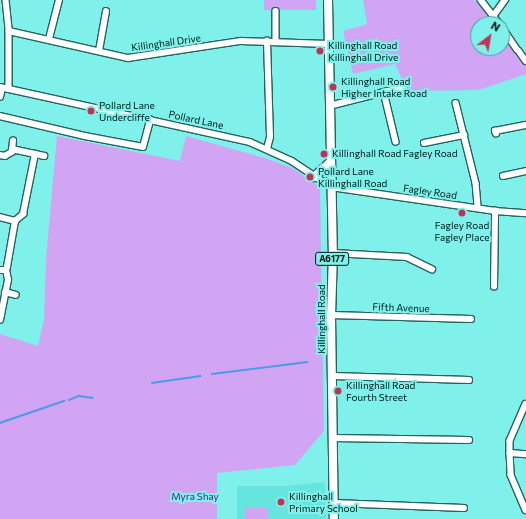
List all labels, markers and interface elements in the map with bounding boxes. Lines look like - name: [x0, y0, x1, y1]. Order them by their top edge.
- north arrow: [470, 16, 510, 56]
- text: N: [489, 18, 503, 34]
- street label: Killinghall Drive: [130, 32, 202, 54]
- place label: Killinghall Road Killinghall Drive: [328, 39, 398, 62]
- marker: Killinghall Road Killinghall Drive: [315, 46, 325, 56]
- place label: Killinghall Road Higher Intake Road: [341, 75, 427, 98]
- marker: Killinghall Road Higher Intake Road: [328, 82, 338, 92]
- place label: Pollard Lane Undercliffe: [99, 99, 155, 122]
- marker: Pollard Lane Undercliffe: [86, 106, 96, 116]
- street label: Pollard Lane: [167, 108, 225, 132]
- place label: Killinghall Road Fagley Road: [332, 148, 458, 160]
- marker: Killinghall Road Fagley Road: [319, 149, 329, 159]
- place label: Pollard Lane Killinghall Road: [318, 165, 387, 188]
- marker: Pollard Lane Killinghall Road: [305, 172, 315, 182]
- street label: Fagley Road: [402, 182, 458, 202]
- marker: Fagley Road Fagley Place: [457, 208, 467, 218]
- place label: Fagley Road Fagley Place: [434, 219, 490, 242]
- road number: A6177: [315, 252, 349, 266]
- street label: Killinghall Road: [316, 284, 328, 354]
- street label: Fifth Avenue: [372, 301, 430, 315]
- place label: Killinghall Road Fourth Street: [346, 379, 415, 402]
- marker: Killinghall Road Fourth Street: [333, 386, 343, 396]
- place label: Killinghall Primary School: [289, 490, 358, 514]
- park label: Myra Shay: [171, 491, 219, 503]
- marker: Killinghall Primary School: [276, 497, 286, 507]

